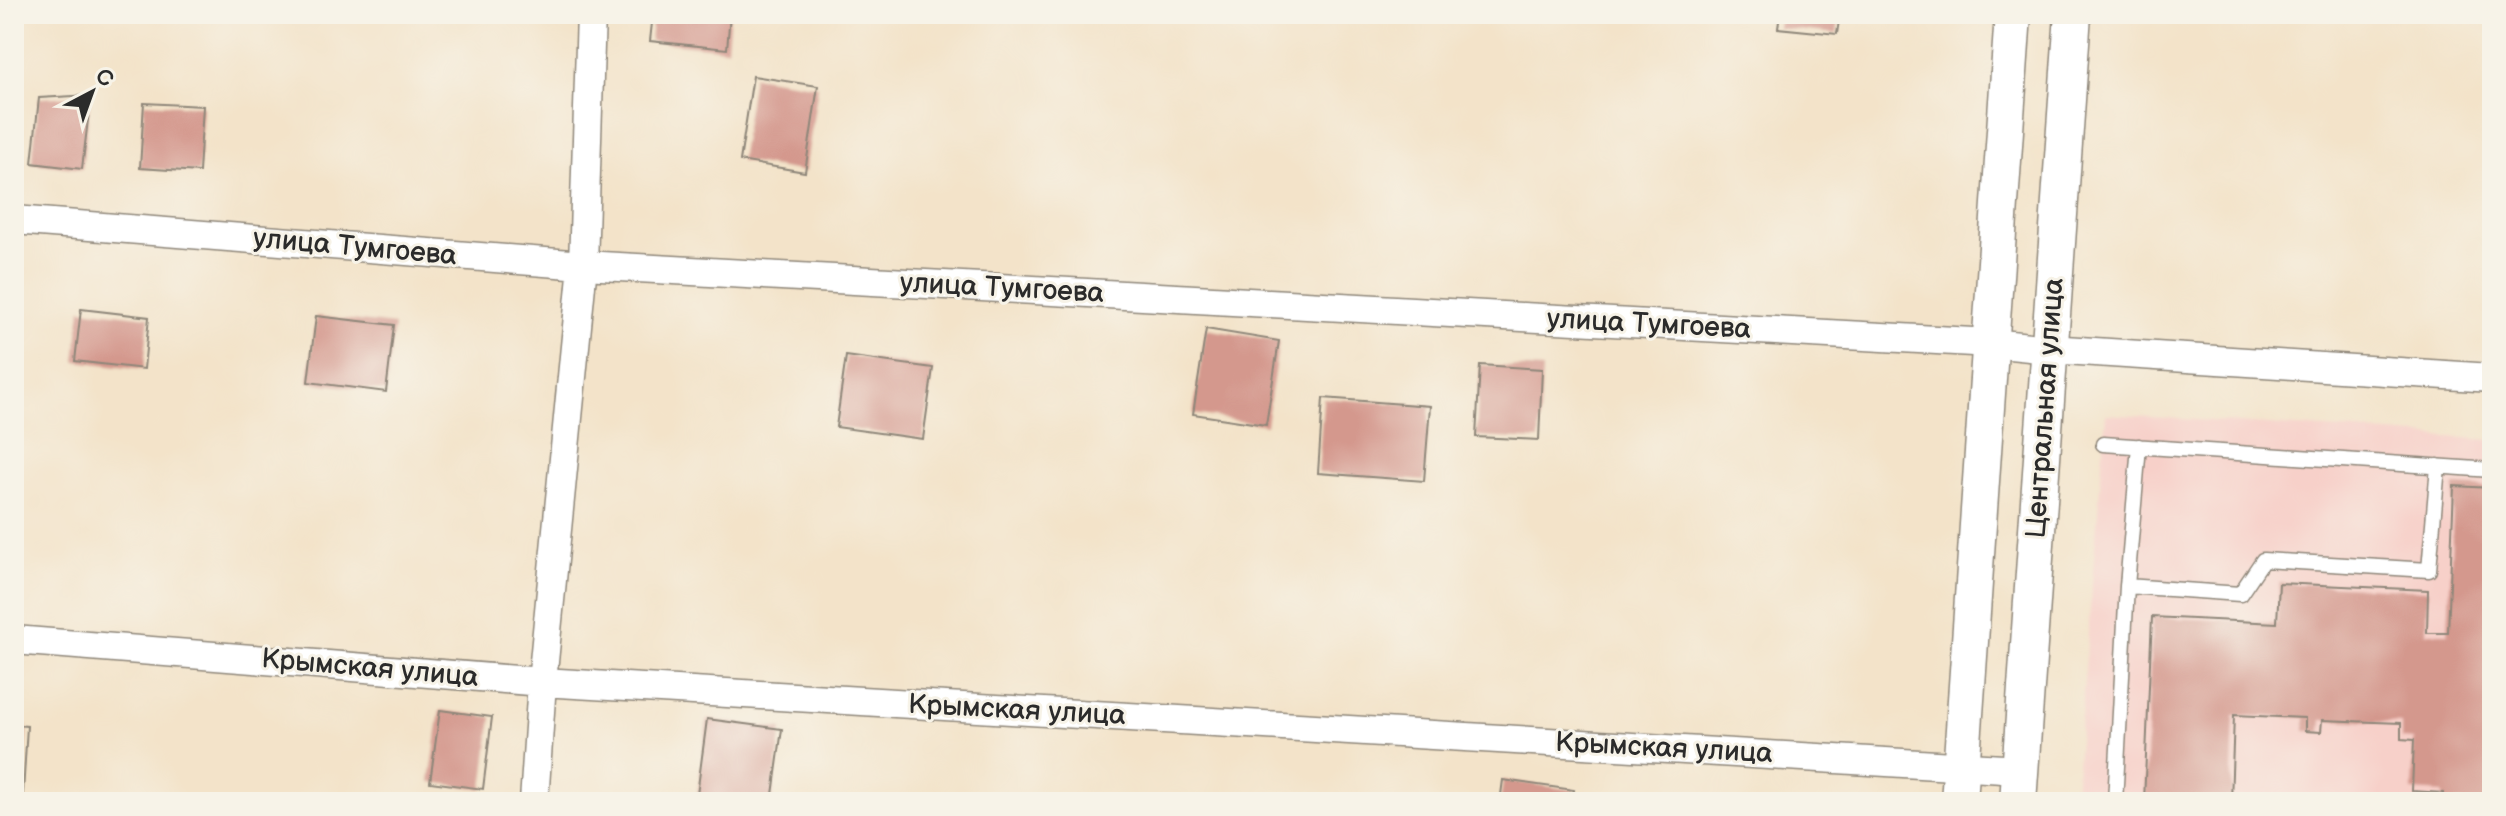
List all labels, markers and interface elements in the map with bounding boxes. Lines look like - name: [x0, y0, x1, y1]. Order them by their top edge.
- north arrow: [52, 52, 132, 132]
- text: С: [90, 63, 119, 93]
- street label: улица Тумгоева: [252, 222, 459, 272]
- street label: улица Тумгоева: [899, 266, 1105, 310]
- street label: Центральная улица: [2019, 276, 2071, 539]
- street label: улица Тумгоева: [1546, 302, 1752, 346]
- street label: Крымская улица: [260, 642, 480, 694]
- street label: Крымская улица: [907, 688, 1127, 732]
- street label: Крымская улица: [1554, 726, 1774, 770]

